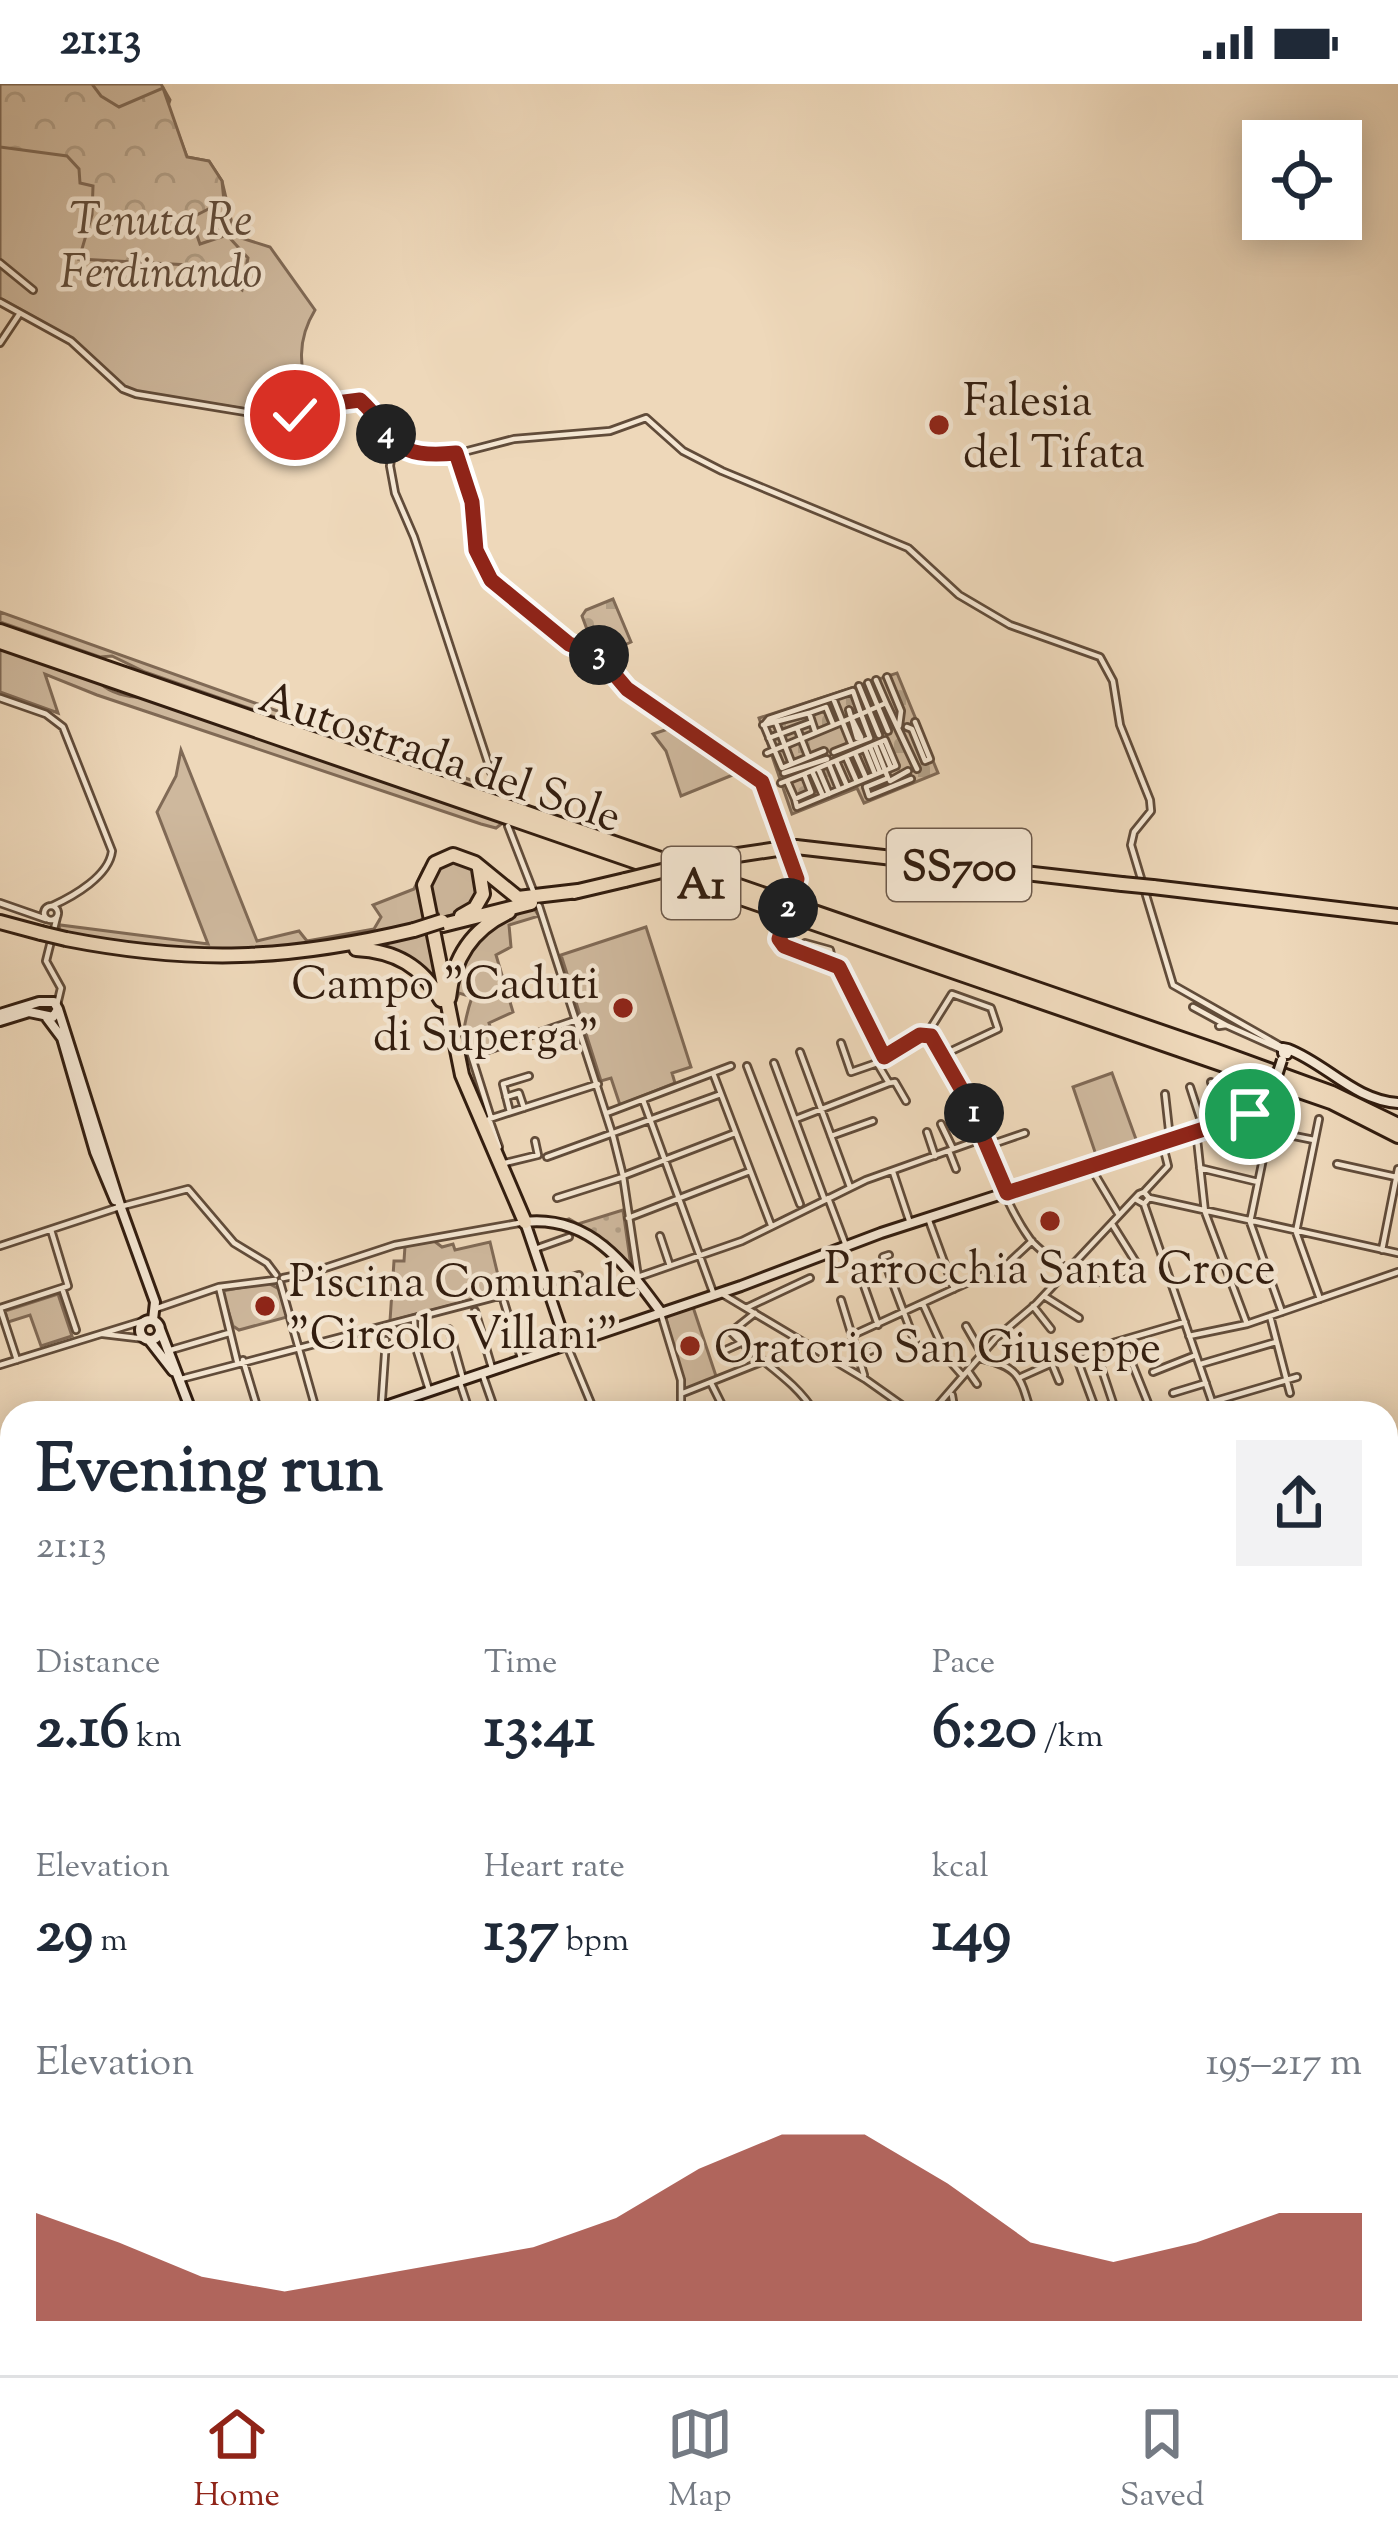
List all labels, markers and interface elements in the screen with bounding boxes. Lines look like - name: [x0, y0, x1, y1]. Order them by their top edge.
- text: 21:13: [60, 10, 142, 75]
- map controls: [1242, 120, 1362, 240]
- button: locate: [1242, 120, 1362, 240]
- park label: Tenuta Re Ferdinando: [60, 191, 262, 308]
- pin: [244, 364, 346, 466]
- place label: Falesia del Tifata: [963, 372, 1145, 489]
- icon: check: [262, 382, 328, 448]
- pin: 4: [356, 404, 416, 464]
- text: 4: [378, 410, 394, 458]
- marker: Falesia del Tifata: [926, 412, 952, 438]
- pin: 3: [569, 625, 629, 685]
- text: 3: [592, 631, 606, 679]
- street label: Autostrada del Sole: [249, 668, 629, 853]
- road number: SS700: [887, 829, 1031, 901]
- road number: A1: [662, 847, 740, 919]
- pin: 2: [758, 878, 818, 938]
- text: 2: [780, 884, 796, 932]
- place label: Campo "Caduti di Superga": [291, 955, 599, 1072]
- marker: Campo "Caduti di Superga": [610, 995, 636, 1021]
- pin: [1199, 1063, 1301, 1165]
- icon: arrive: [1217, 1081, 1283, 1147]
- pin: 1: [944, 1083, 1004, 1143]
- text: 1: [968, 1089, 980, 1137]
- marker: Parrocchia Santa Croce: [1037, 1208, 1063, 1234]
- place label: Parrocchia Santa Croce: [824, 1240, 1276, 1305]
- place label: Piscina Comunale "Circolo Villani": [289, 1253, 637, 1370]
- marker: Piscina Comunale "Circolo Villani": [252, 1293, 278, 1319]
- place label: Oratorio San Giuseppe: [714, 1319, 1161, 1384]
- marker: Oratorio San Giuseppe: [677, 1333, 703, 1359]
- text: Evening run: [36, 1427, 383, 1522]
- button: share: [1236, 1440, 1362, 1566]
- text: 21:13: [36, 1520, 107, 1576]
- text: Distance: [36, 1640, 160, 1688]
- text: Time: [484, 1640, 557, 1688]
- text: Pace: [932, 1640, 995, 1688]
- text: 2.16: [36, 1688, 129, 1775]
- text: 13:41: [484, 1688, 595, 1775]
- text: 6:20: [932, 1688, 1037, 1775]
- text: km: [129, 1714, 182, 1762]
- text: /km: [1037, 1714, 1103, 1762]
- text: Elevation: [36, 1844, 170, 1892]
- text: Heart rate: [484, 1844, 625, 1892]
- text: kcal: [932, 1844, 989, 1892]
- text: 29: [36, 1892, 93, 1979]
- text: 137: [484, 1892, 559, 1979]
- text: 149: [932, 1892, 1011, 1979]
- text: m: [93, 1918, 128, 1966]
- text: bpm: [559, 1918, 629, 1966]
- text: Elevation: [36, 2037, 194, 2093]
- text: 195–217 m: [1206, 2037, 1362, 2093]
- tab: Home: [193, 2401, 280, 2521]
- tab: Map: [667, 2401, 733, 2521]
- tab: Saved: [1120, 2401, 1205, 2521]

